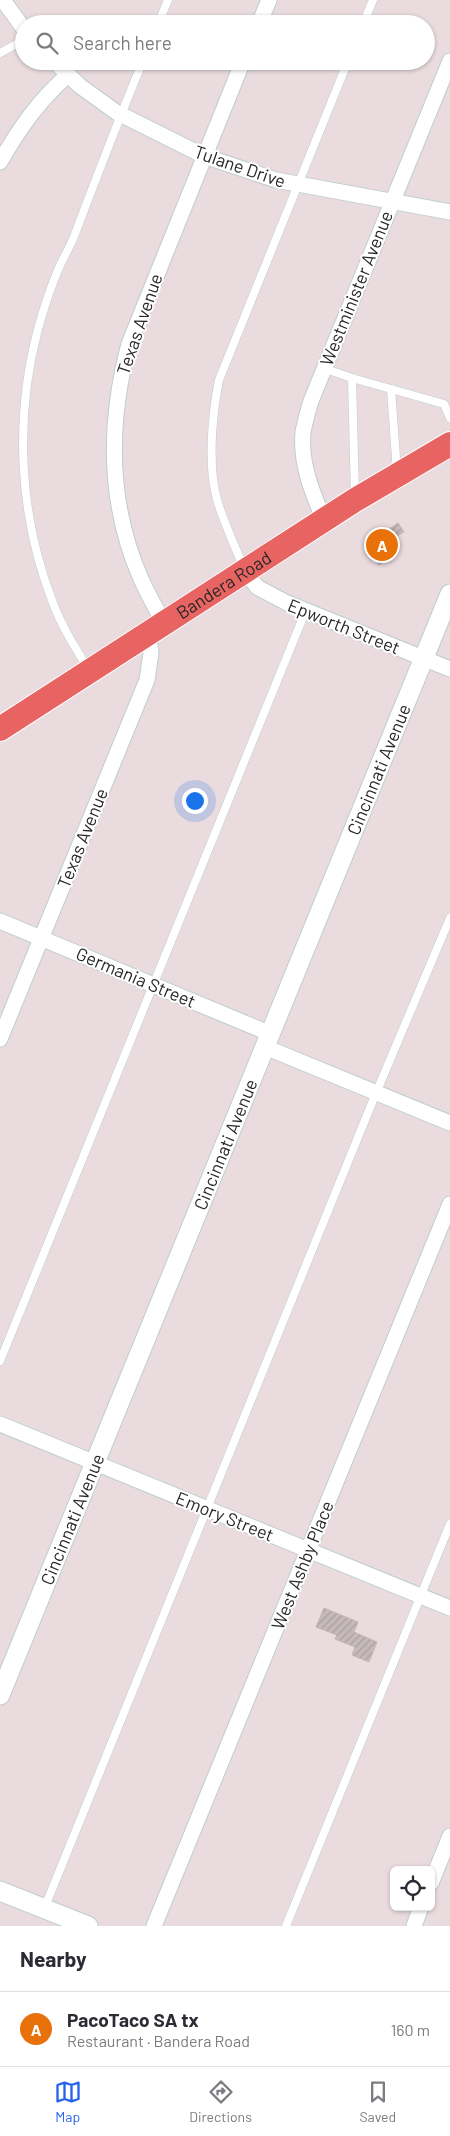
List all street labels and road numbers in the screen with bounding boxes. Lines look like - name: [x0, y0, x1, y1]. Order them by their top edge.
- street label: Tulane Drive: [191, 140, 289, 192]
- street label: Westminister Avenue: [315, 207, 397, 369]
- street label: Texas Avenue: [111, 271, 167, 377]
- street label: Bandera Road: [172, 546, 275, 623]
- street label: Epworth Street: [285, 594, 403, 658]
- street label: Cincinnati Avenue: [342, 701, 415, 838]
- street label: Texas Avenue: [52, 785, 112, 891]
- street label: Germania Street: [73, 942, 199, 1012]
- street label: Cincinnati Avenue: [189, 1075, 262, 1213]
- street label: Cincinnati Avenue: [35, 1450, 108, 1588]
- street label: Emory Street: [173, 1486, 277, 1546]
- street label: West Ashby Place: [266, 1497, 338, 1633]

